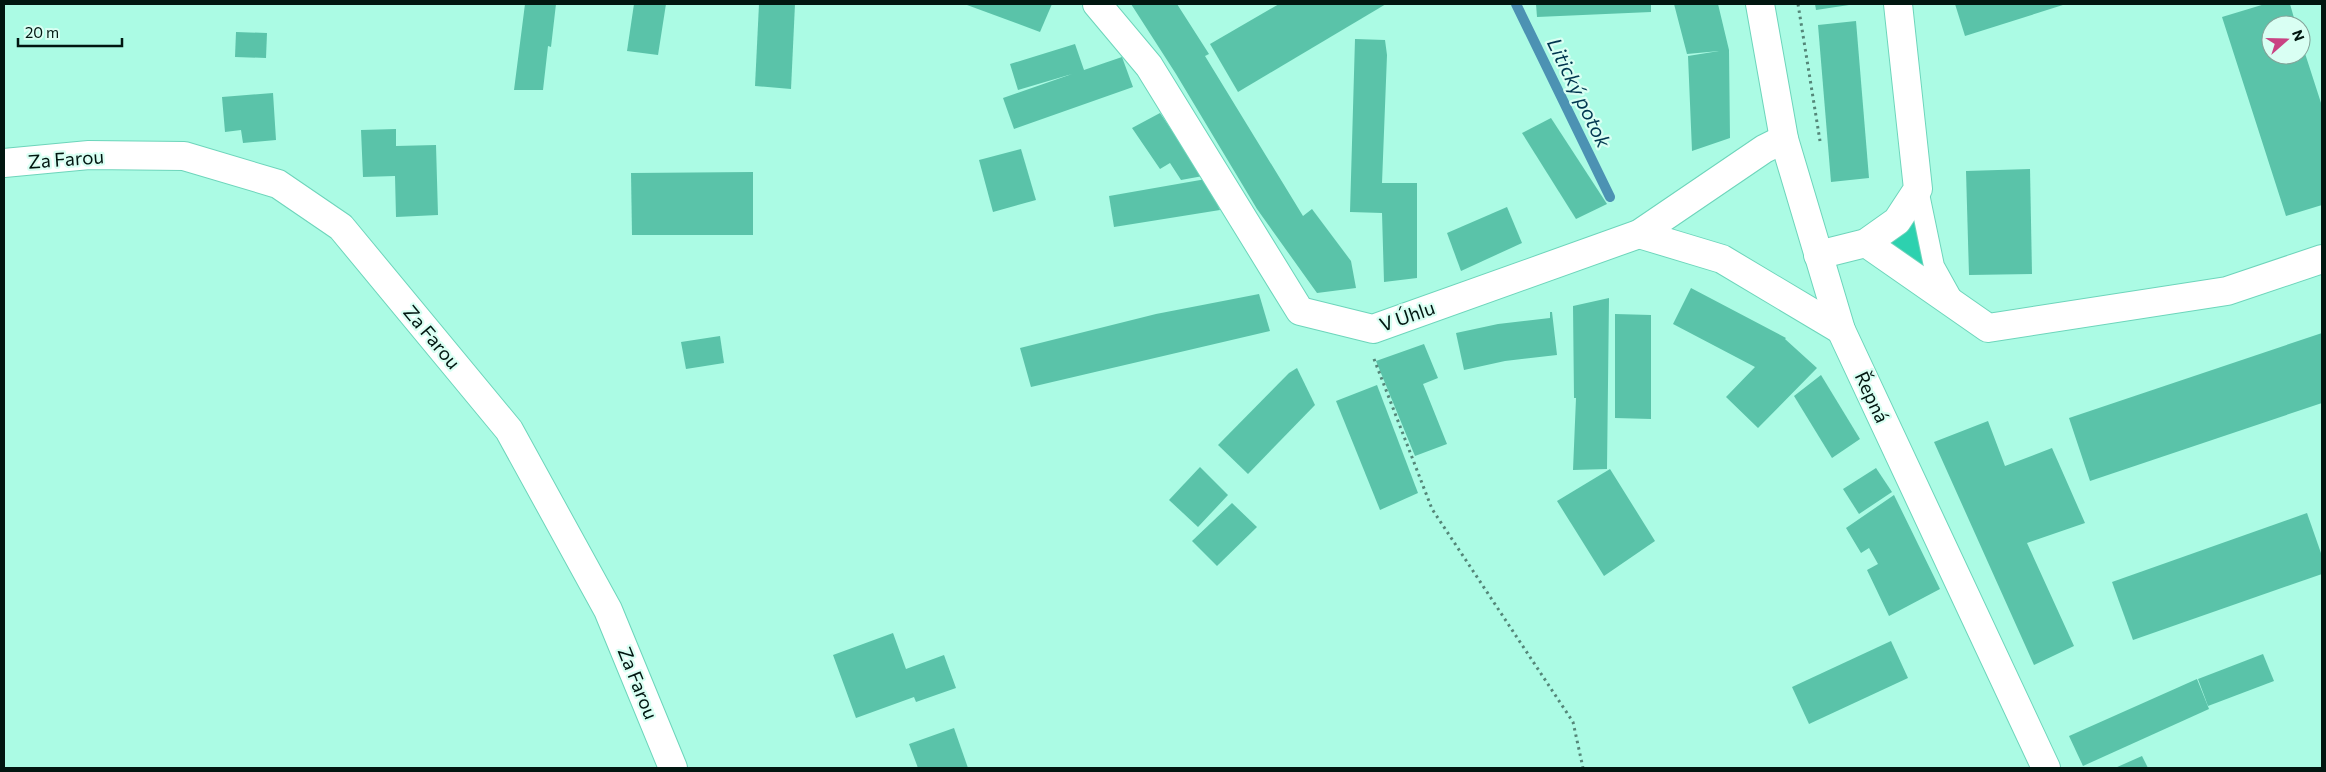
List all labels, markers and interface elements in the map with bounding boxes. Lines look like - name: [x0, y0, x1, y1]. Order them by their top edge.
- scale bar: [18, 15, 121, 47]
- north arrow: [2261, 15, 2311, 65]
- text: 20 m: [25, 23, 59, 41]
- text: N: [2289, 28, 2308, 43]
- water label: Litický potok: [1543, 34, 1617, 152]
- street label: Za Farou: [27, 144, 105, 173]
- street label: V Úhlu: [1376, 294, 1437, 336]
- street label: Za Farou: [399, 300, 466, 373]
- street label: Řepná: [1851, 367, 1894, 426]
- street label: Za Farou: [614, 643, 663, 722]

